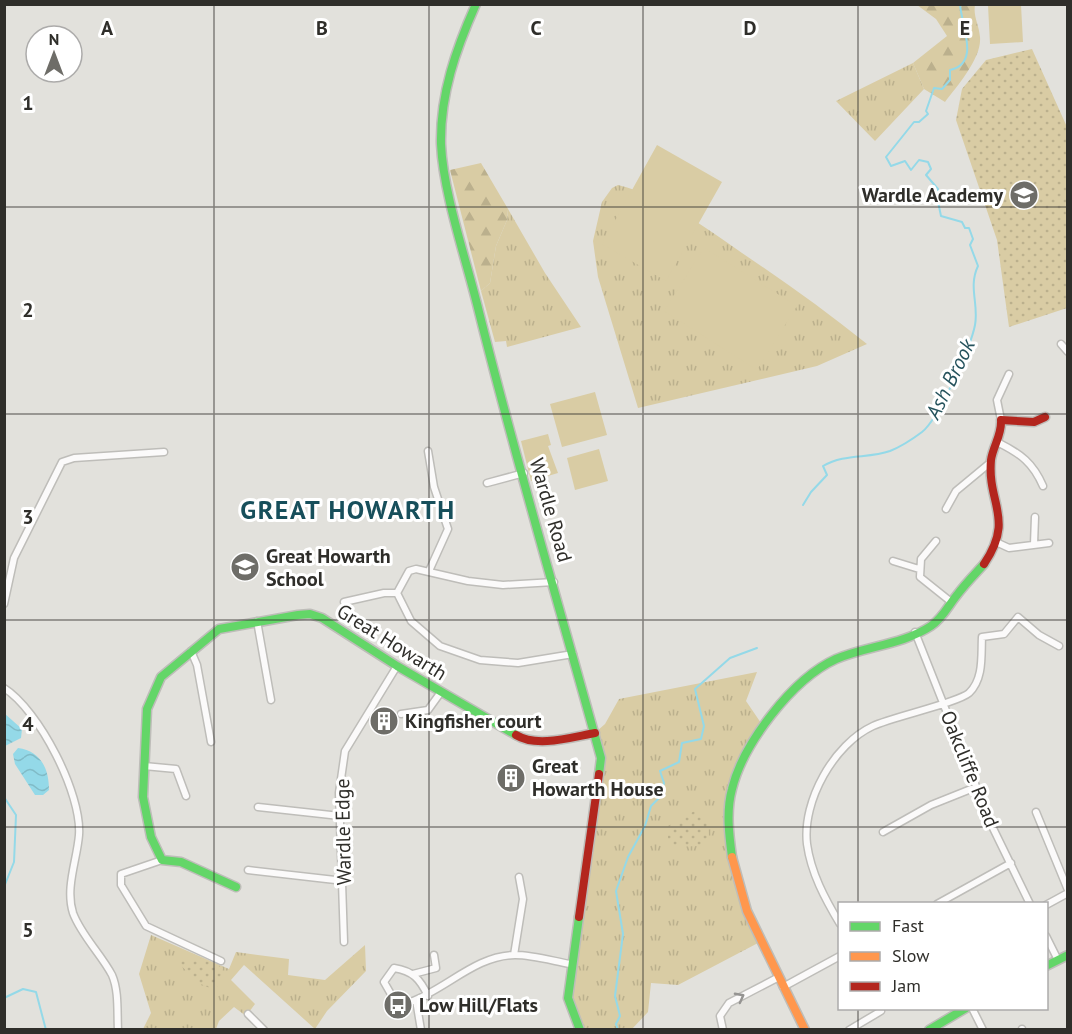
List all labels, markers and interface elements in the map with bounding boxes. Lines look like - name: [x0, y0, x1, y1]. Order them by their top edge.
- text: A: [101, 15, 114, 41]
- text: B: [316, 15, 328, 41]
- text: C: [530, 15, 542, 41]
- text: D: [744, 15, 757, 41]
- text: E: [960, 15, 970, 41]
- north arrow: [24, 24, 84, 84]
- text: N: [49, 29, 59, 49]
- text: 1: [22, 90, 34, 116]
- school or university icon: Wardle Academy: [1008, 179, 1040, 211]
- place label: Wardle Academy: [862, 182, 1003, 208]
- text: 2: [22, 297, 34, 323]
- water label: Ash Brook: [919, 333, 982, 424]
- street label: Wardle Road: [524, 455, 578, 565]
- district label: GREAT HOWARTH: [240, 493, 456, 526]
- text: 3: [22, 504, 34, 530]
- place label: Great Howarth School: [266, 543, 391, 592]
- school or university icon: Great Howarth School: [229, 551, 261, 583]
- street label: Great Howarth: [332, 598, 452, 686]
- building icon: Kingfisher court: [368, 705, 400, 737]
- street label: Oakcliffe Road: [935, 707, 1005, 831]
- place label: Kingfisher court: [405, 708, 541, 734]
- text: 4: [22, 711, 34, 737]
- place label: Great Howarth House: [532, 753, 664, 802]
- building icon: Great Howarth House: [495, 762, 527, 794]
- street label: Wardle Edge: [329, 778, 357, 886]
- legend: [838, 902, 1048, 1010]
- text: Fast: [892, 914, 924, 937]
- text: 5: [22, 917, 34, 943]
- text: Slow: [892, 944, 930, 967]
- text: Jam: [891, 974, 921, 997]
- bus stop icon: Low Hill/Flats: [382, 989, 414, 1021]
- place label: Low Hill/Flats: [419, 992, 538, 1018]
- one-way arrow: [733, 993, 744, 1004]

